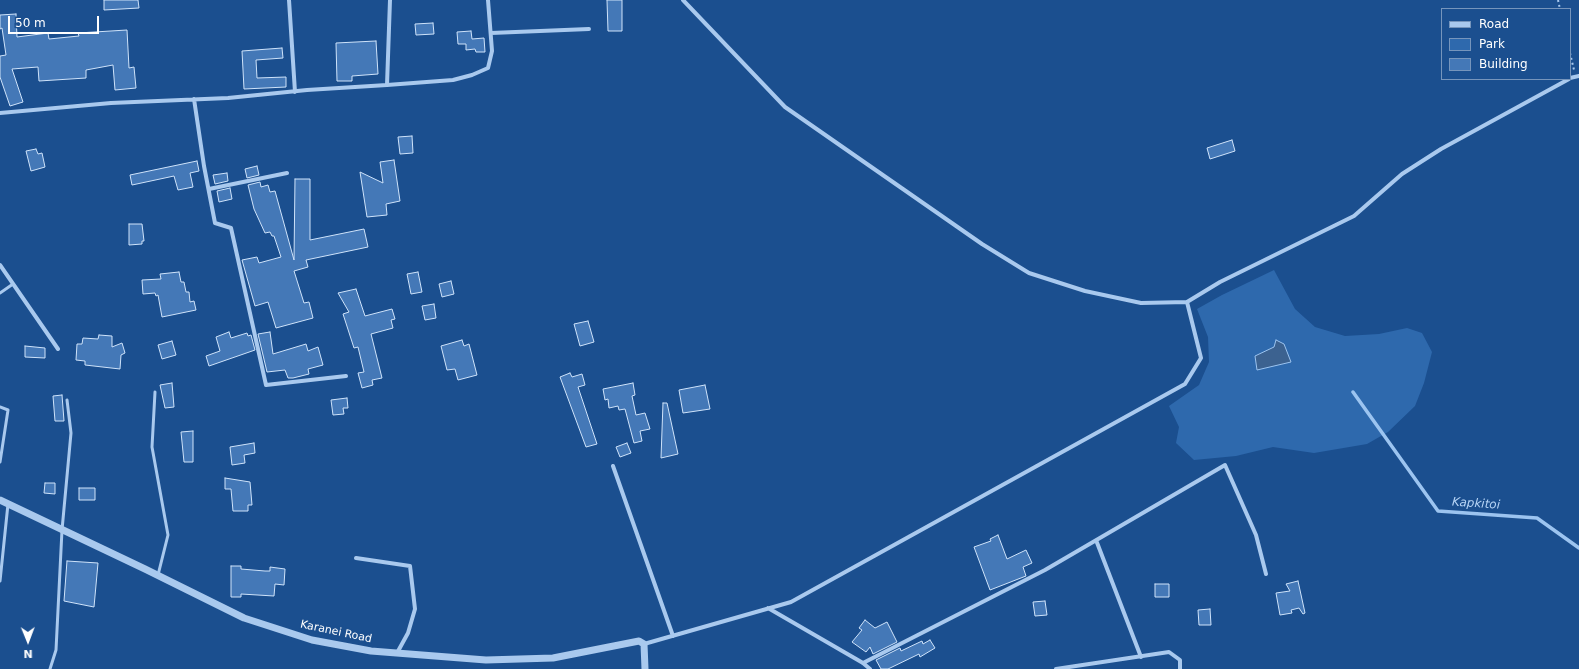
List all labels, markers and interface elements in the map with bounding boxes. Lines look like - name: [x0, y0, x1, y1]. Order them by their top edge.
- scale bar: [10, 8, 101, 34]
- legend: [1441, 8, 1571, 80]
- text: 50 m: [15, 16, 46, 30]
- text: Road: [1479, 17, 1509, 31]
- text: Park: [1479, 37, 1505, 51]
- text: Building: [1479, 57, 1528, 71]
- water label: Kapkitoi: [1452, 495, 1500, 513]
- street label: Karanei Road: [299, 618, 373, 646]
- north arrow: [8, 621, 48, 661]
- text: N: [23, 647, 33, 660]

